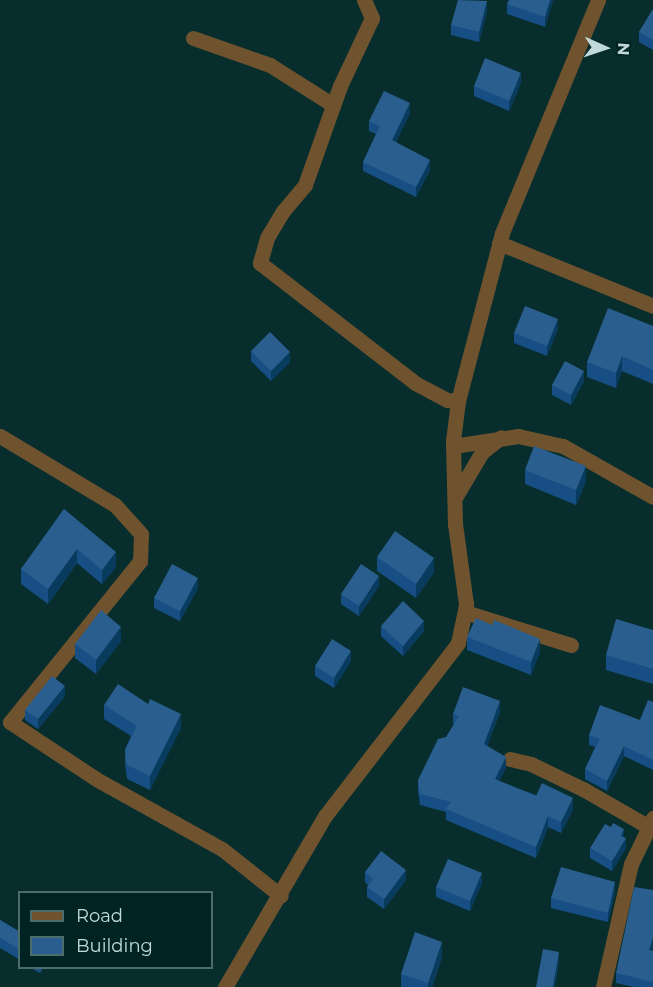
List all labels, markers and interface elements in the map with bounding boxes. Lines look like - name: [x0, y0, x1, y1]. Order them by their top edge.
- north arrow: [575, 18, 635, 78]
- text: N: [614, 42, 633, 56]
- legend: [18, 891, 213, 969]
- text: Road: [76, 905, 123, 927]
- text: Building: [76, 935, 153, 957]

